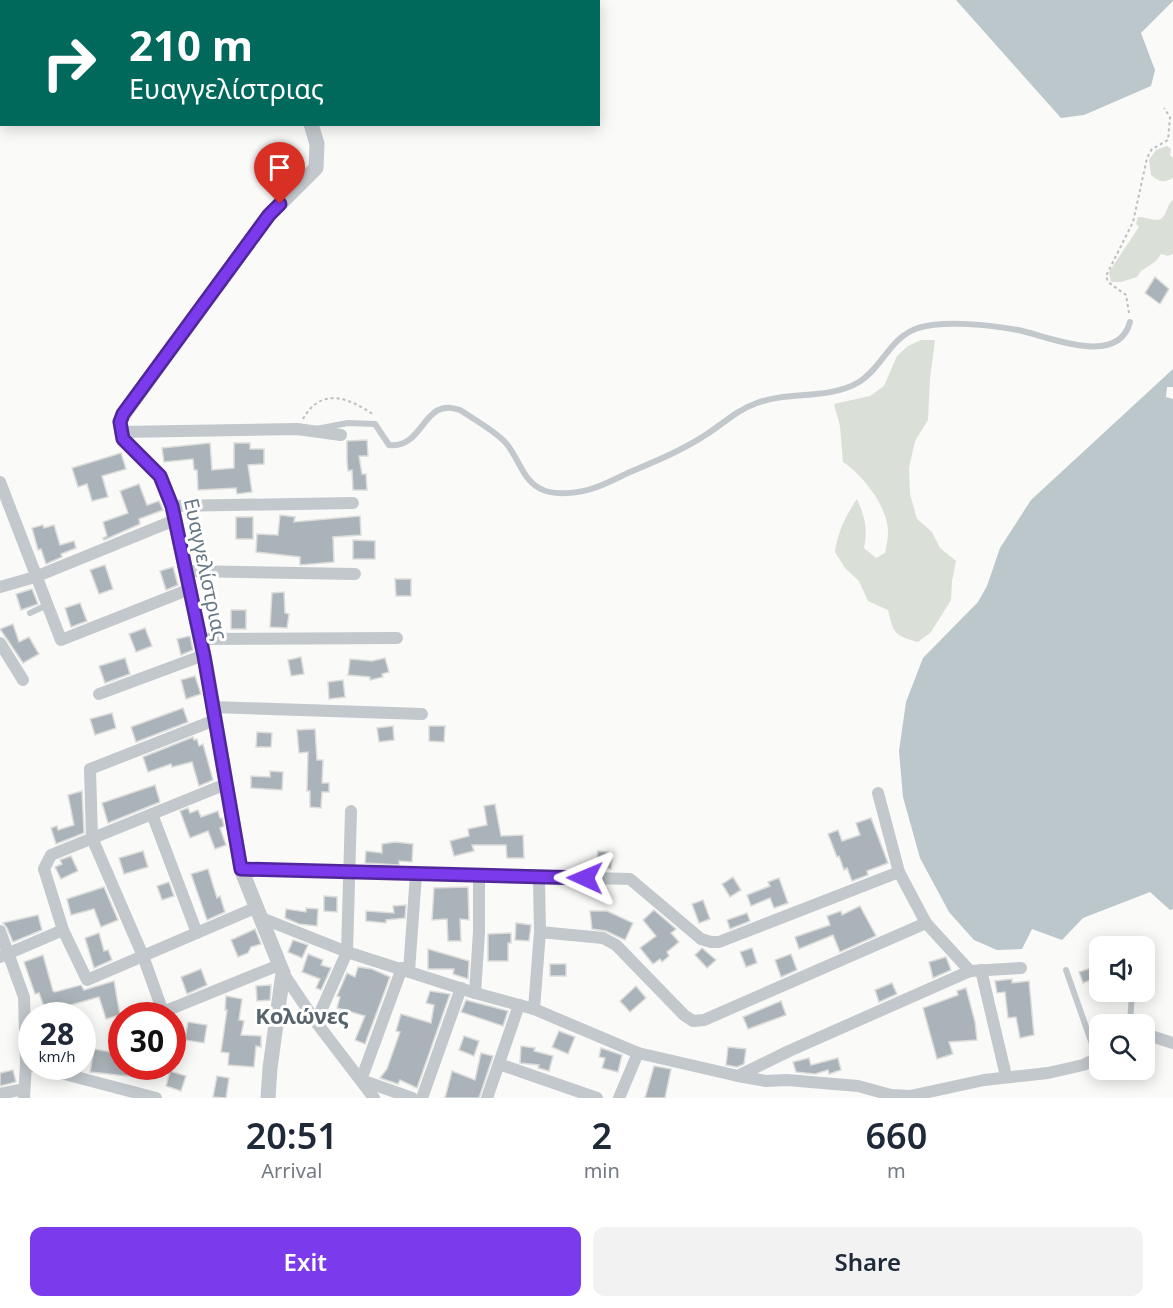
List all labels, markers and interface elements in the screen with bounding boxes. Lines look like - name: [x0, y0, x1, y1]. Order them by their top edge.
- text: 210 m: [129, 16, 253, 73]
- icon: right: [30, 24, 108, 102]
- text: Ευαγγελίστριας: [129, 70, 324, 107]
- pin: [254, 142, 305, 204]
- icon: arrive: [263, 151, 296, 184]
- street label: Ευαγγελίστριας: [178, 496, 234, 643]
- position arrow: [553, 846, 617, 910]
- map controls: [1089, 936, 1155, 1080]
- button: sound: [1089, 936, 1155, 1002]
- district label: Κολώνες: [255, 1000, 349, 1030]
- speed limit sign: 30: [108, 1002, 186, 1080]
- text: 28: [40, 1013, 74, 1054]
- button: search: [1089, 1014, 1155, 1080]
- text: km/h: [39, 1046, 75, 1066]
- text: 20:51: [246, 1111, 338, 1160]
- text: 2: [591, 1111, 612, 1160]
- text: 660: [866, 1111, 927, 1160]
- text: Arrival: [261, 1157, 322, 1184]
- text: min: [584, 1157, 620, 1184]
- text: m: [887, 1157, 906, 1184]
- button: Exit: [30, 1227, 581, 1296]
- button: Share: [593, 1227, 1143, 1296]

